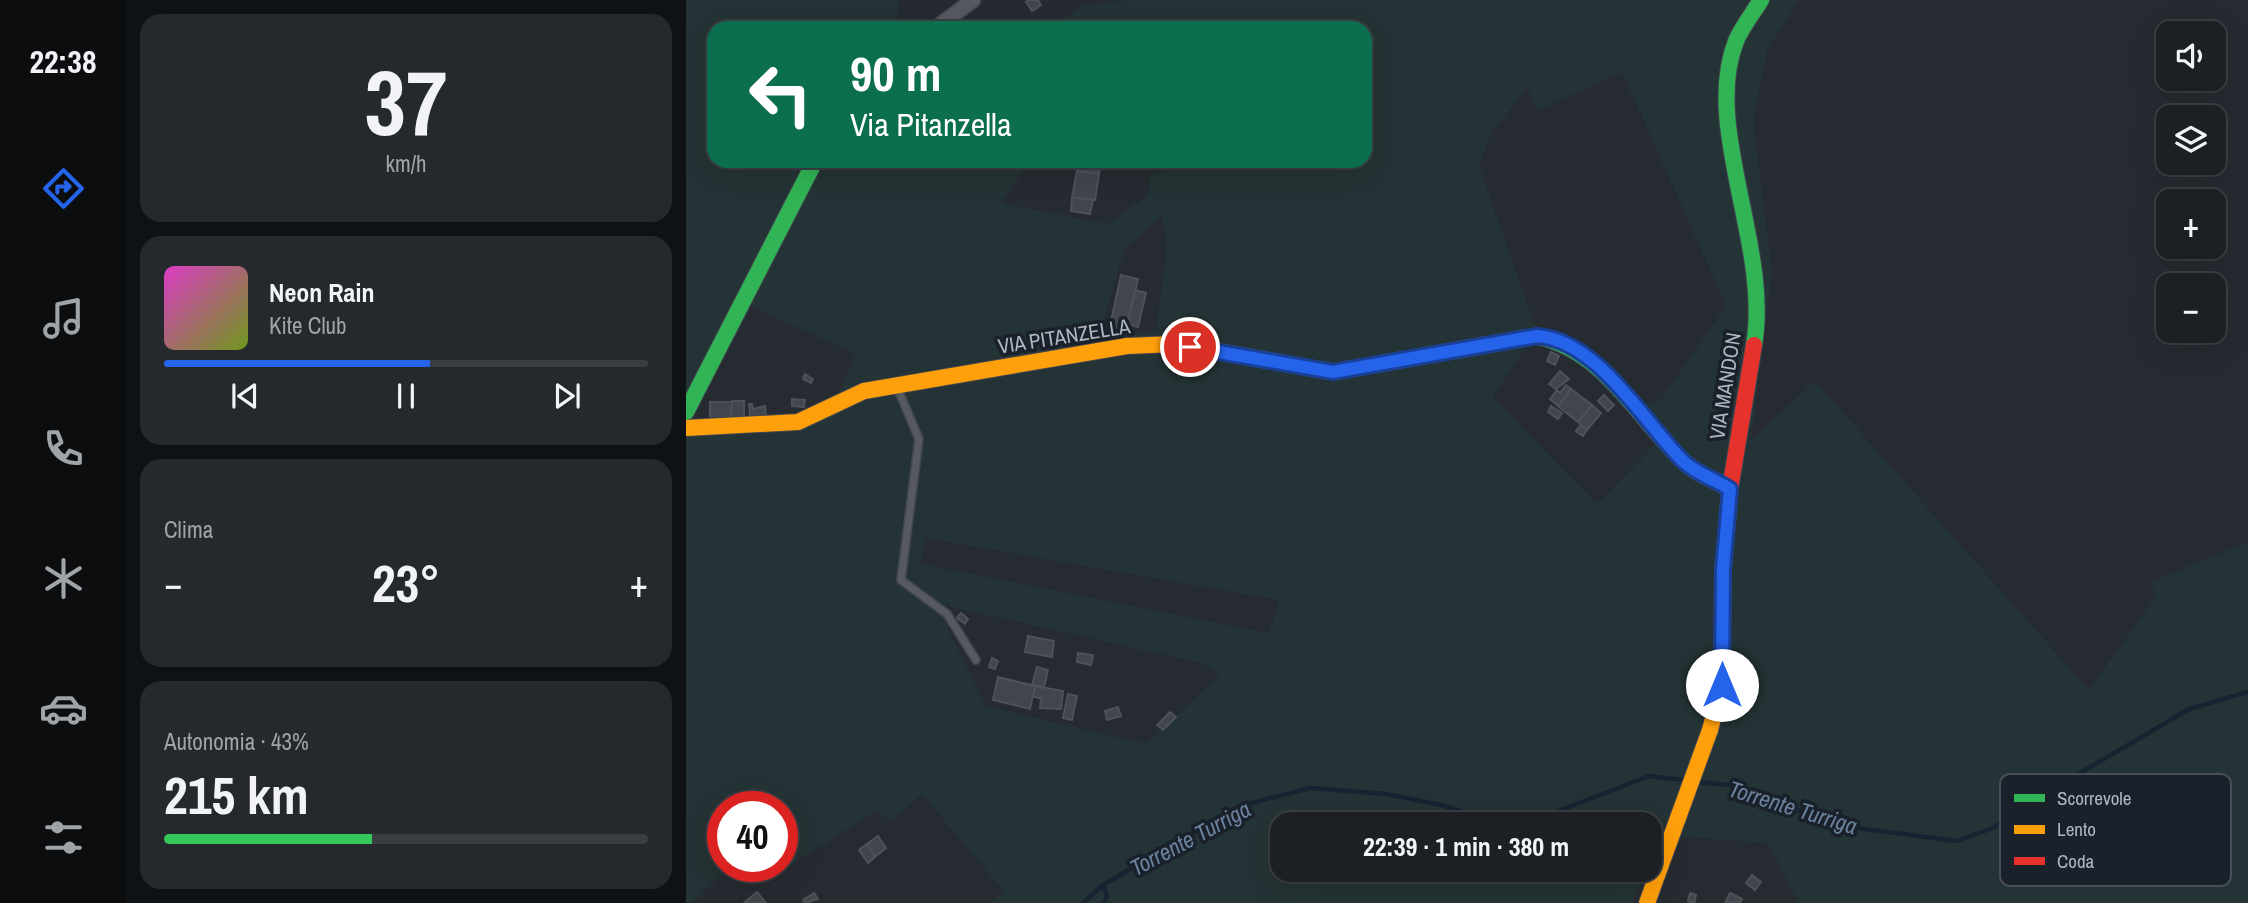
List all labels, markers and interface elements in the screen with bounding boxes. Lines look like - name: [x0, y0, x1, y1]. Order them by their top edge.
- map controls: [2156, 21, 2226, 343]
- button: sound: [2156, 21, 2226, 91]
- text: 22:38: [29, 40, 97, 83]
- text: 90 m: [850, 40, 942, 106]
- text: 37: [365, 41, 448, 163]
- icon: left: [735, 49, 826, 140]
- text: Via Pitanzella: [850, 103, 1011, 146]
- button: layers: [2156, 105, 2226, 175]
- text: km/h: [386, 148, 426, 179]
- icon: directions: [39, 164, 88, 213]
- button: +: [2156, 189, 2226, 259]
- button: −: [2156, 273, 2226, 343]
- text: Neon Rain: [269, 275, 374, 310]
- icon: music: [39, 294, 88, 343]
- text: Kite Club: [269, 310, 347, 341]
- street label: VIA PITANZELLA: [996, 311, 1133, 361]
- pin: [1160, 317, 1220, 377]
- icon: arrive: [1171, 328, 1209, 366]
- street label: VIA MANDON: [1702, 330, 1748, 442]
- icon: previous: [226, 377, 264, 415]
- icon: pause: [387, 377, 425, 415]
- icon: next: [548, 377, 586, 415]
- icon: phone: [39, 424, 88, 473]
- text: Clima: [164, 514, 213, 545]
- text: 23°: [372, 548, 440, 618]
- icon: climate: [39, 554, 88, 603]
- text: −: [164, 558, 182, 609]
- text: +: [630, 558, 648, 609]
- position arrow: [1685, 648, 1759, 722]
- icon: car: [39, 684, 88, 733]
- text: Autonomia · 43%: [164, 726, 309, 757]
- text: 215 km: [164, 760, 309, 830]
- water label: Torrente Turriga: [1725, 773, 1861, 841]
- legend: [2000, 774, 2231, 886]
- text: Scorrevole: [2057, 785, 2131, 811]
- speed limit sign: 40: [707, 791, 798, 882]
- water label: Torrente Turriga: [1124, 793, 1256, 883]
- icon: filters: [39, 813, 88, 862]
- text: Lento: [2057, 816, 2096, 842]
- text: 22:39 · 1 min · 380 m: [1363, 829, 1569, 864]
- text: Coda: [2057, 848, 2095, 874]

